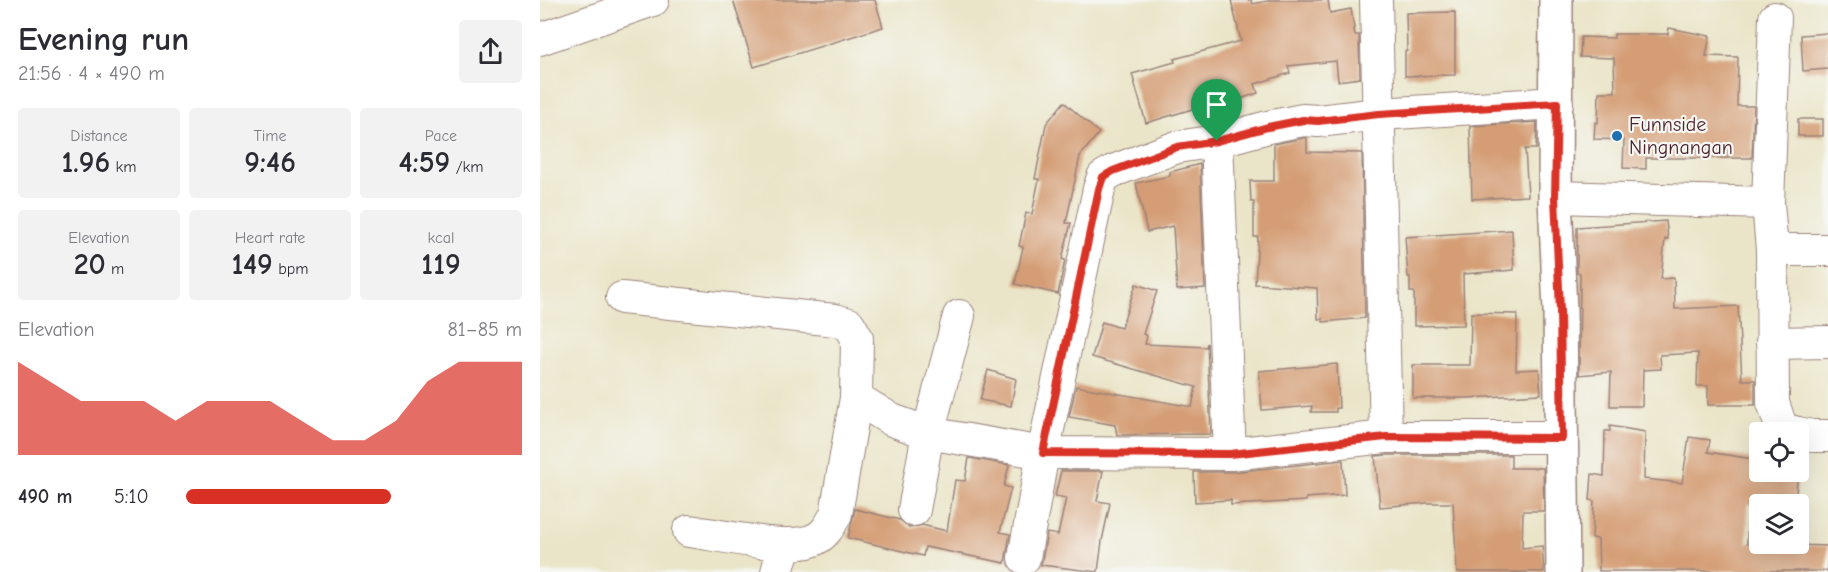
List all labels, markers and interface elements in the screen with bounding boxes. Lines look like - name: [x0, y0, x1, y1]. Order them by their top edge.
- text: Evening run: [18, 20, 189, 58]
- button: share: [459, 20, 522, 83]
- text: 21:56 · 4 × 490 m: [18, 62, 165, 85]
- pin: [1191, 79, 1242, 141]
- icon: arrive: [1200, 88, 1233, 121]
- place label: Funnside Ningnangan: [1629, 113, 1733, 159]
- text: Distance: [70, 127, 128, 145]
- text: Time: [253, 127, 287, 145]
- text: Pace: [425, 127, 457, 145]
- marker: Funnside Ningnangan: [1610, 129, 1624, 143]
- text: 1.96: [62, 145, 110, 180]
- text: 9:46: [244, 145, 296, 180]
- text: 4:59: [398, 145, 450, 180]
- text: km: [110, 158, 136, 176]
- text: /km: [450, 158, 484, 176]
- text: Elevation: [68, 229, 130, 247]
- text: Heart rate: [235, 229, 305, 247]
- text: kcal: [428, 229, 454, 247]
- text: 20: [74, 247, 106, 282]
- text: 149: [232, 247, 273, 282]
- text: 119: [421, 247, 461, 282]
- text: m: [106, 260, 124, 278]
- text: bpm: [273, 260, 308, 278]
- text: Elevation: [18, 318, 95, 341]
- text: 81–85 m: [447, 318, 522, 341]
- map controls: [1749, 422, 1809, 554]
- button: locate: [1749, 422, 1809, 482]
- text: 490 m: [18, 485, 72, 508]
- text: 5:10: [114, 485, 149, 508]
- button: layers: [1749, 494, 1809, 554]

